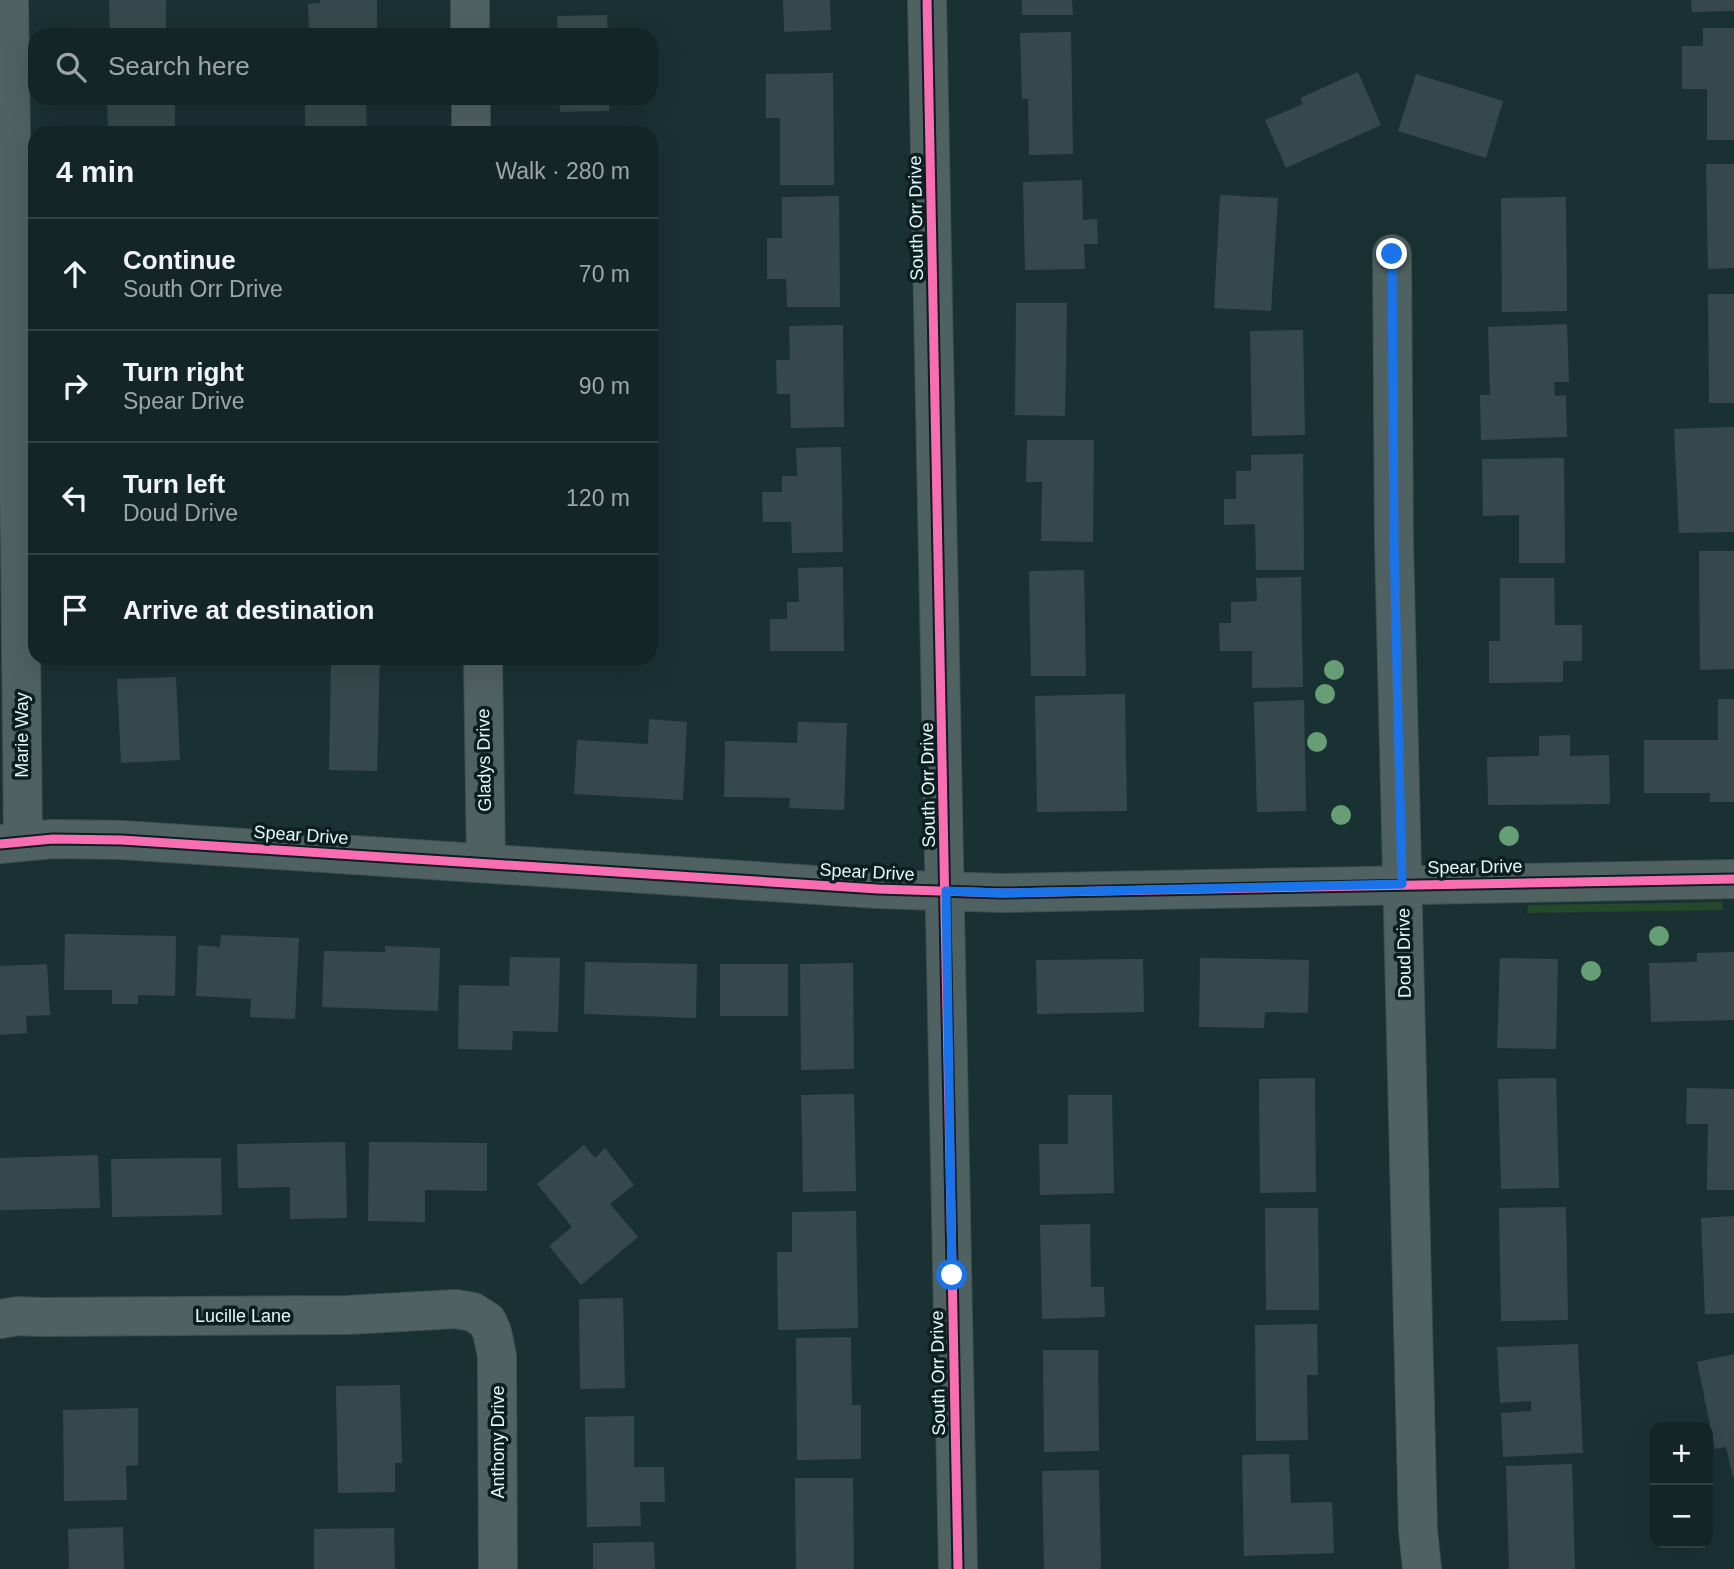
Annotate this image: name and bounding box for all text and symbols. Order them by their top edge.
search box [28,28,658,105]
icon: search [52,48,90,86]
text: Search here [108,51,250,81]
text: 4 min [56,155,134,188]
street label: South Orr Drive [905,155,927,281]
text: Walk · 280 m [495,158,630,184]
route end [1376,238,1407,269]
text: Continue [123,245,236,275]
icon: ahead [56,255,94,293]
text: 70 m [579,261,630,287]
text: South Orr Drive [123,276,283,302]
text: Turn right [123,357,244,387]
icon: right [56,367,94,405]
text: 90 m [579,373,630,399]
text: Spear Drive [123,388,244,414]
text: Turn left [123,469,225,499]
icon: left [56,479,94,517]
text: 120 m [566,485,630,511]
text: Doud Drive [123,500,238,526]
icon: arrive [56,591,94,629]
text: Arrive at destination [123,595,374,625]
street label: Marie Way [12,692,32,778]
street label: Gladys Drive [473,708,495,812]
street label: South Orr Drive [917,722,939,848]
street label: Spear Drive [253,822,349,848]
street label: Spear Drive [1427,856,1523,878]
street label: Spear Drive [819,860,915,884]
street label: Doud Drive [1393,908,1415,998]
route start [936,1259,967,1290]
street label: Lucille Lane [195,1306,291,1326]
street label: South Orr Drive [927,1310,949,1436]
street label: Anthony Drive [488,1385,508,1499]
map controls [1650,1422,1713,1548]
button: + [1650,1422,1713,1485]
button: − [1650,1485,1713,1548]

